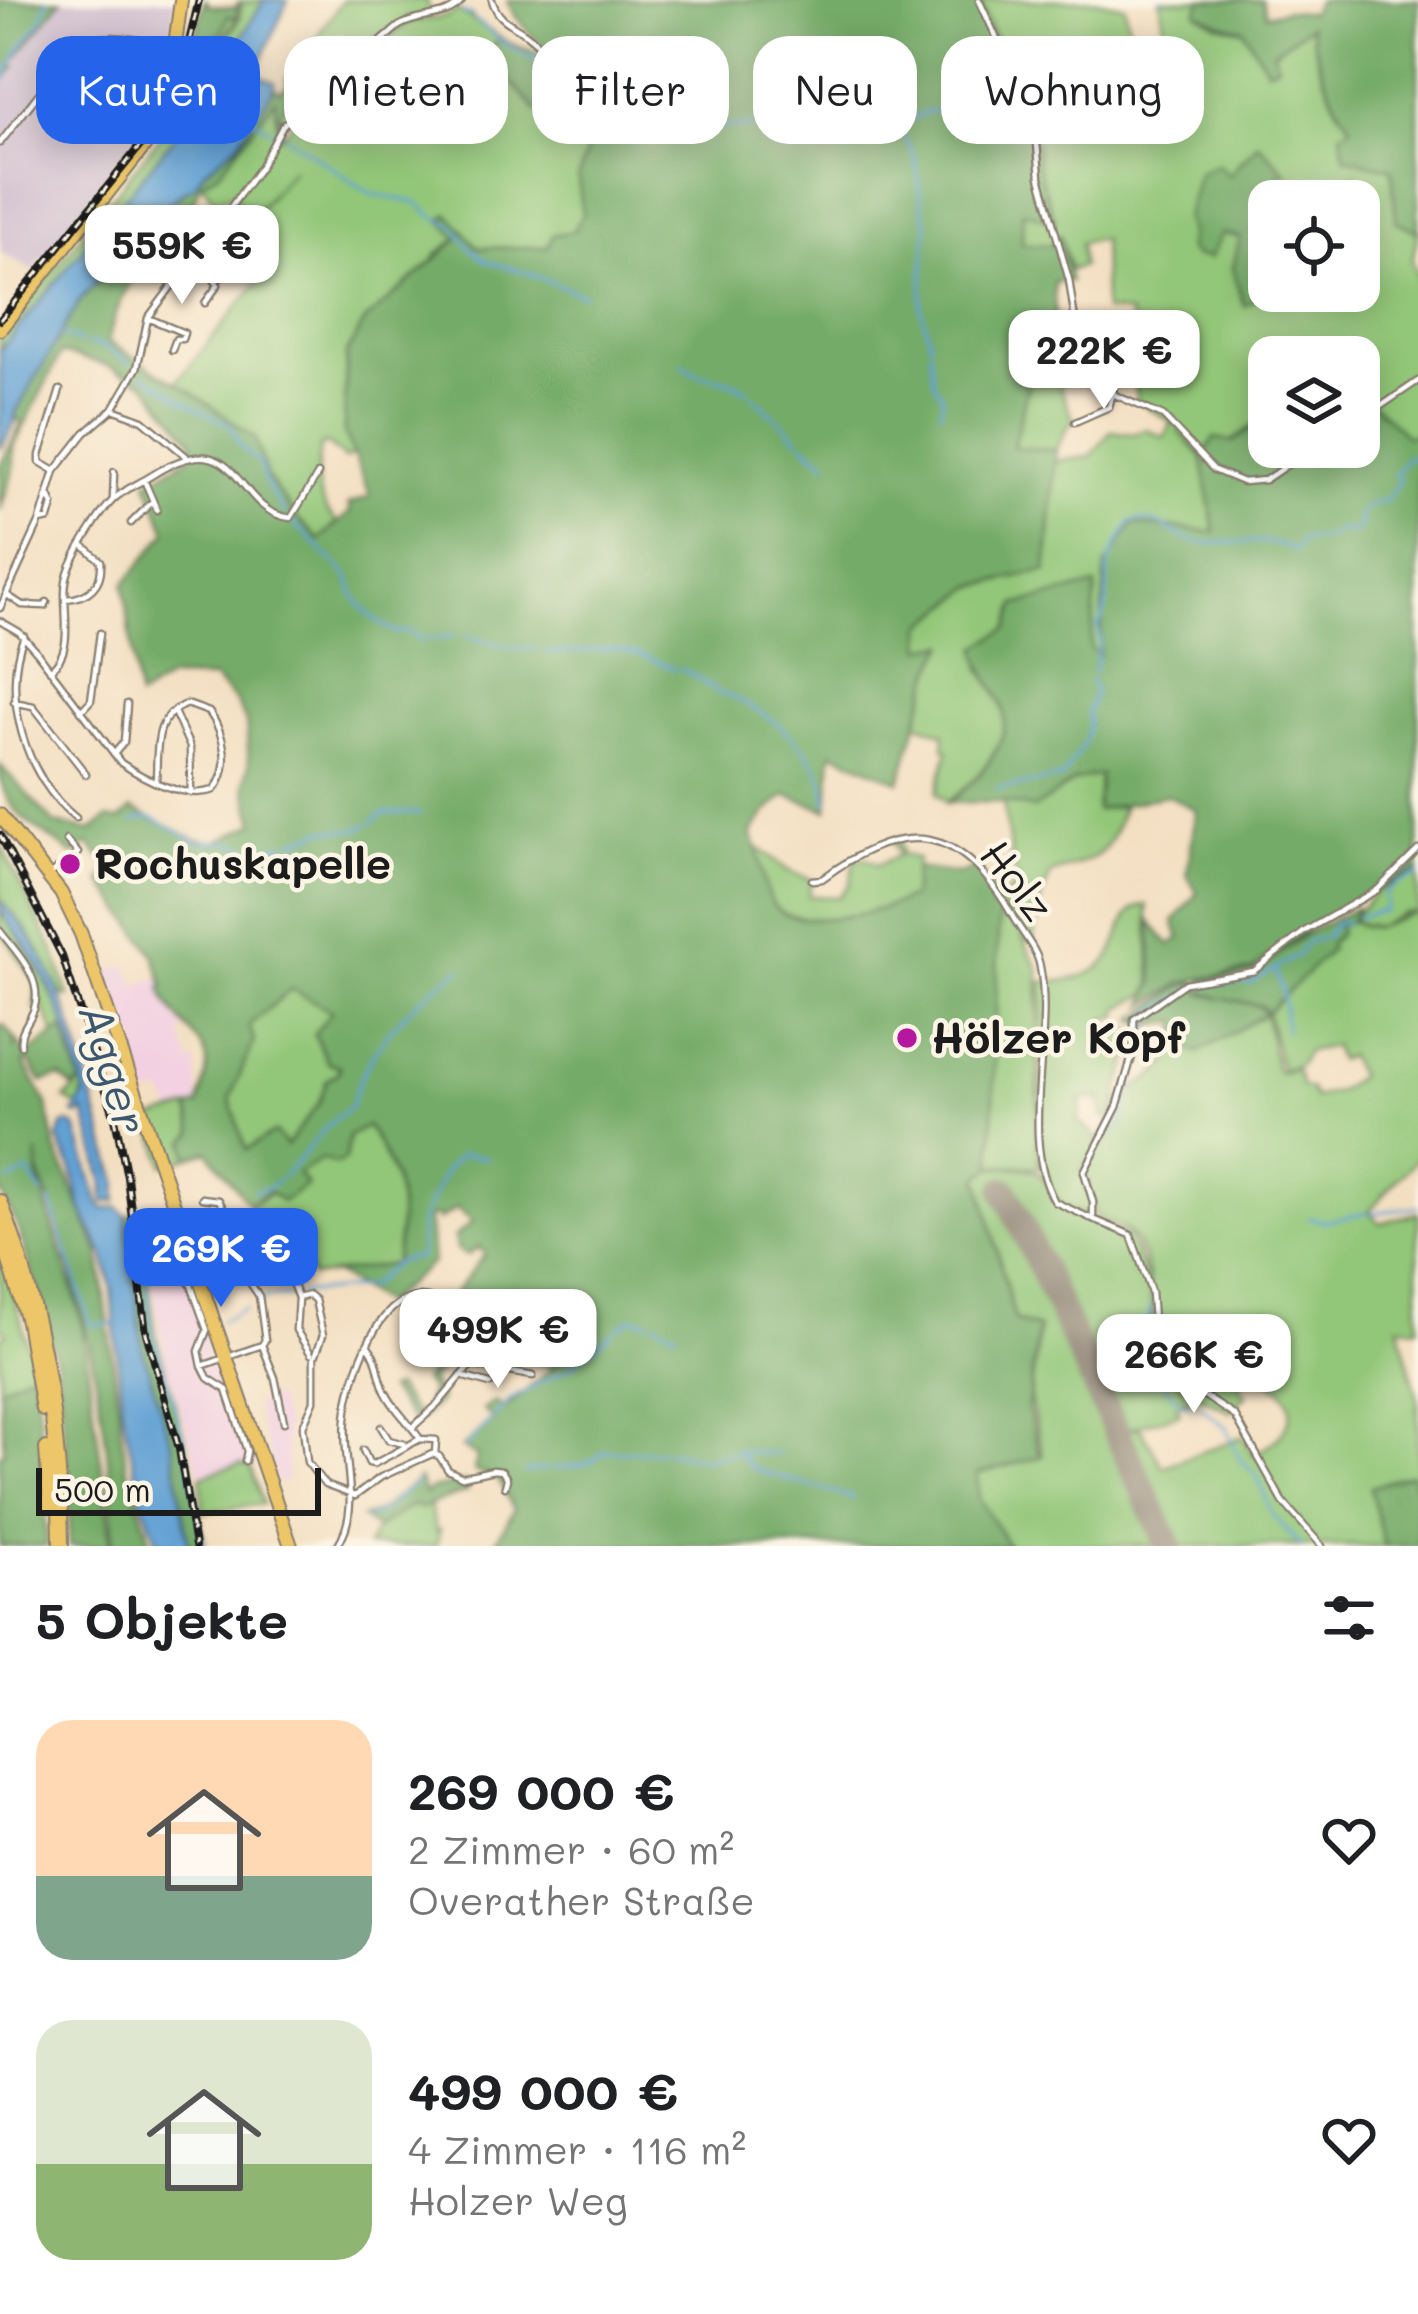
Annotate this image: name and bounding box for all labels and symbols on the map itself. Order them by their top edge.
pin: 559K € [84,205,280,307]
pin: 222K € [1006,310,1202,412]
street label: Holz [969,828,1067,932]
place label: Rochuskapelle [94,835,391,890]
marker: Rochuskapelle [57,851,83,877]
water label: Agger [68,996,162,1141]
place label: Hölzer Kopf [931,1009,1186,1064]
marker: Hölzer Kopf [894,1025,920,1051]
pin: 269K € [123,1208,319,1310]
pin: 499K € [400,1289,596,1391]
pin: 266K € [1096,1314,1292,1416]
scale bar [36,1462,321,1515]

